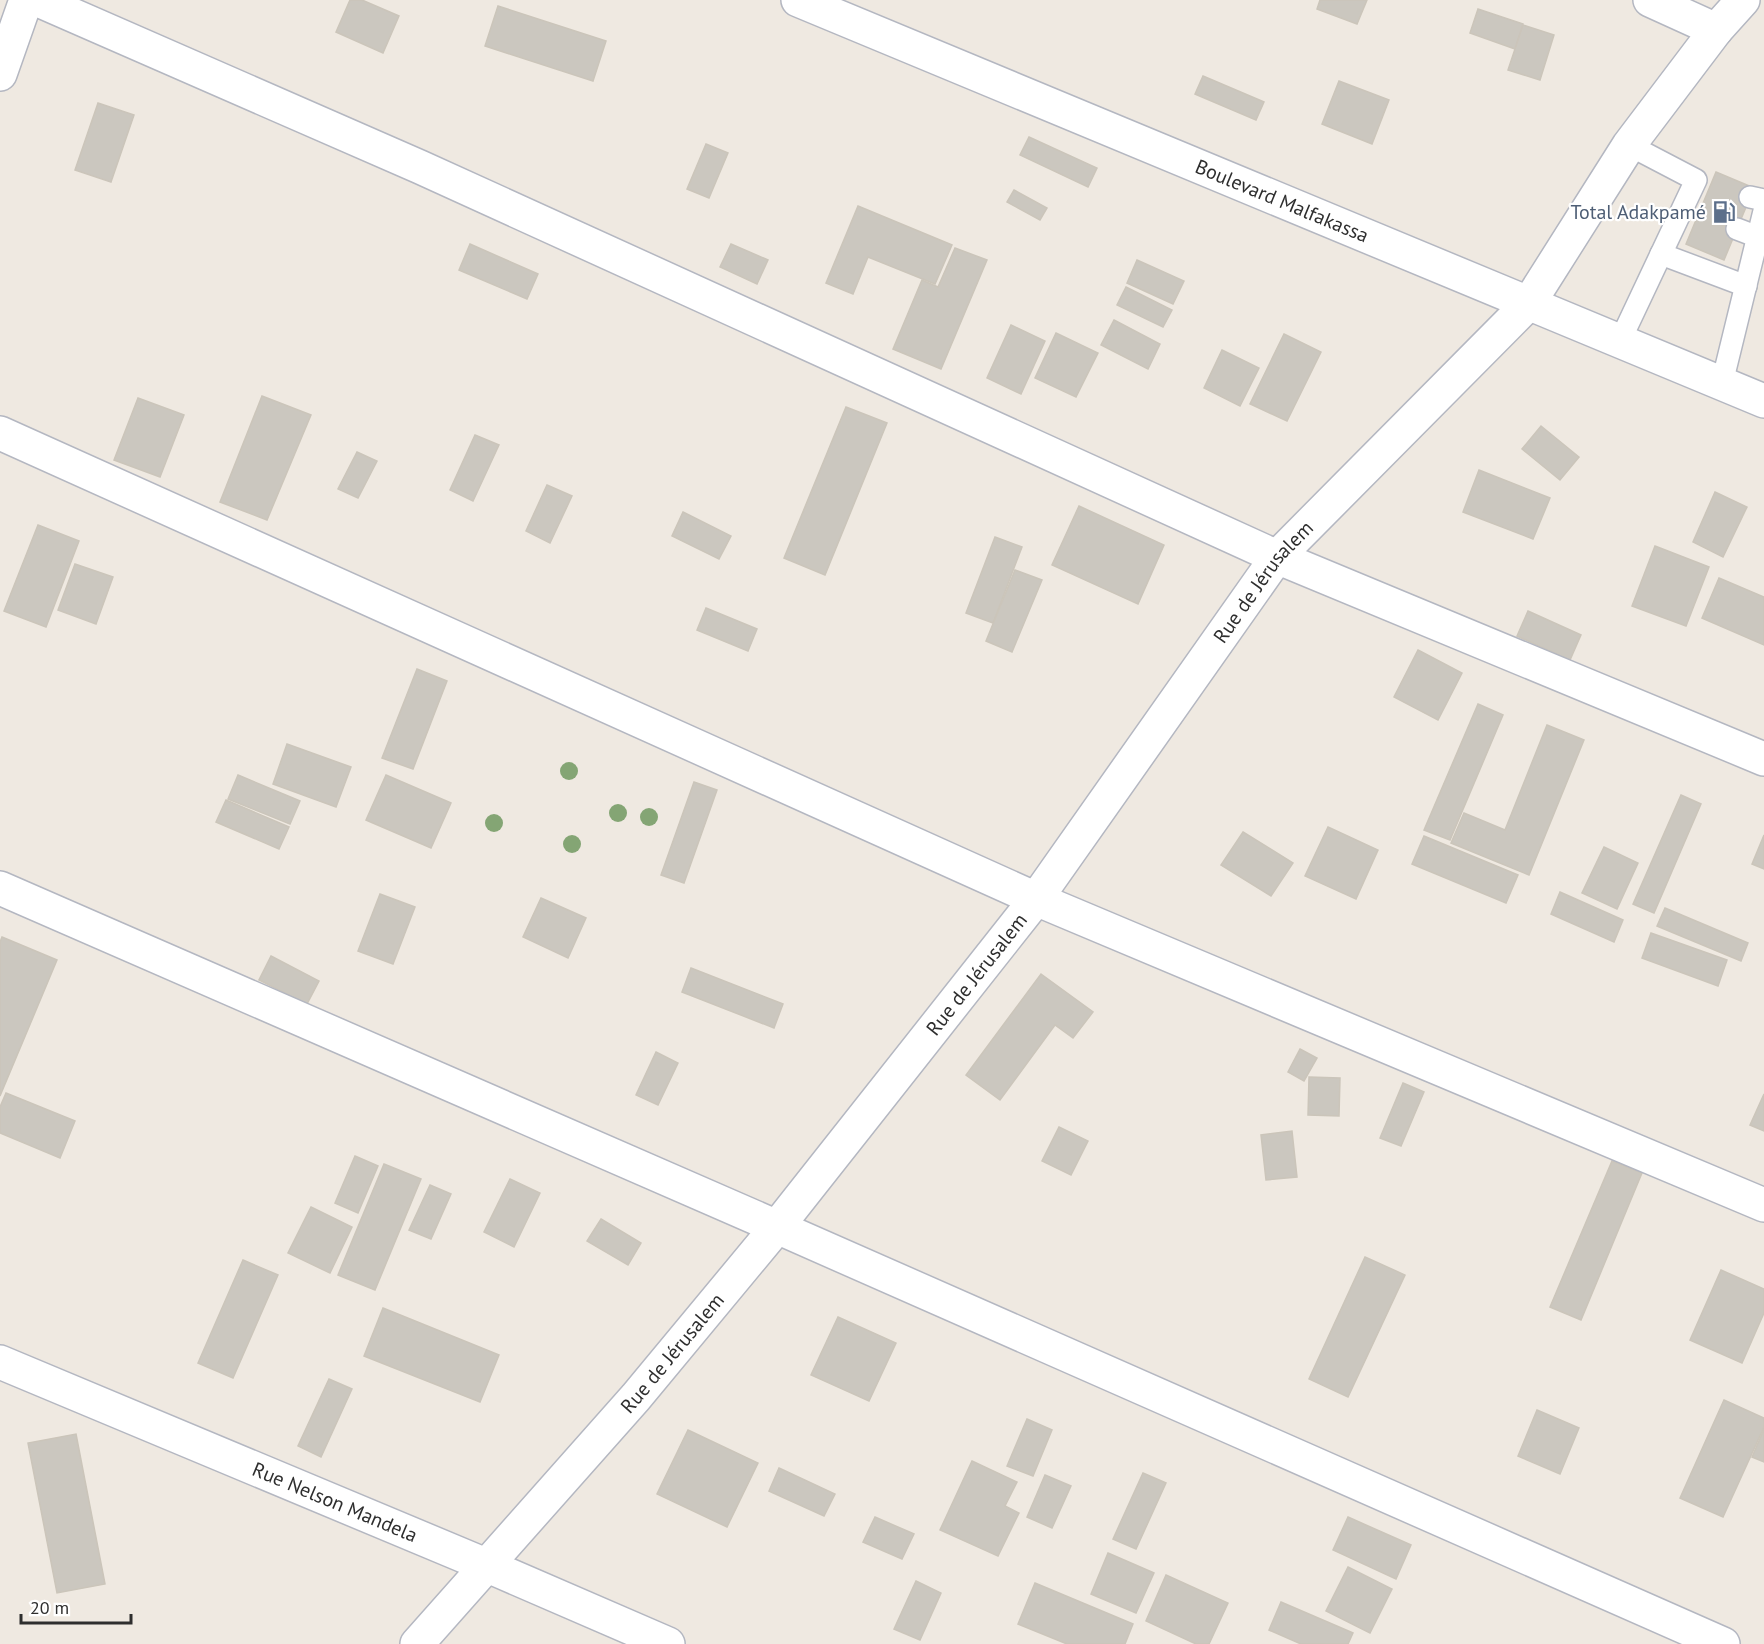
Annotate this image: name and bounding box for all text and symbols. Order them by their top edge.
street label: Boulevard Malfakassa [1191,153,1373,248]
place label: Total Adakpamé [1570,199,1706,225]
fuel station icon: Total Adakpamé [1711,199,1737,225]
street label: Rue de Jérusalem [1207,515,1319,648]
street label: Rue de Jérusalem [920,908,1033,1041]
street label: Rue de Jérusalem [615,1288,730,1419]
street label: Rue Nelson Mandela [249,1456,421,1548]
scale bar [21,1587,130,1625]
text: 20 m [30,1596,69,1619]

